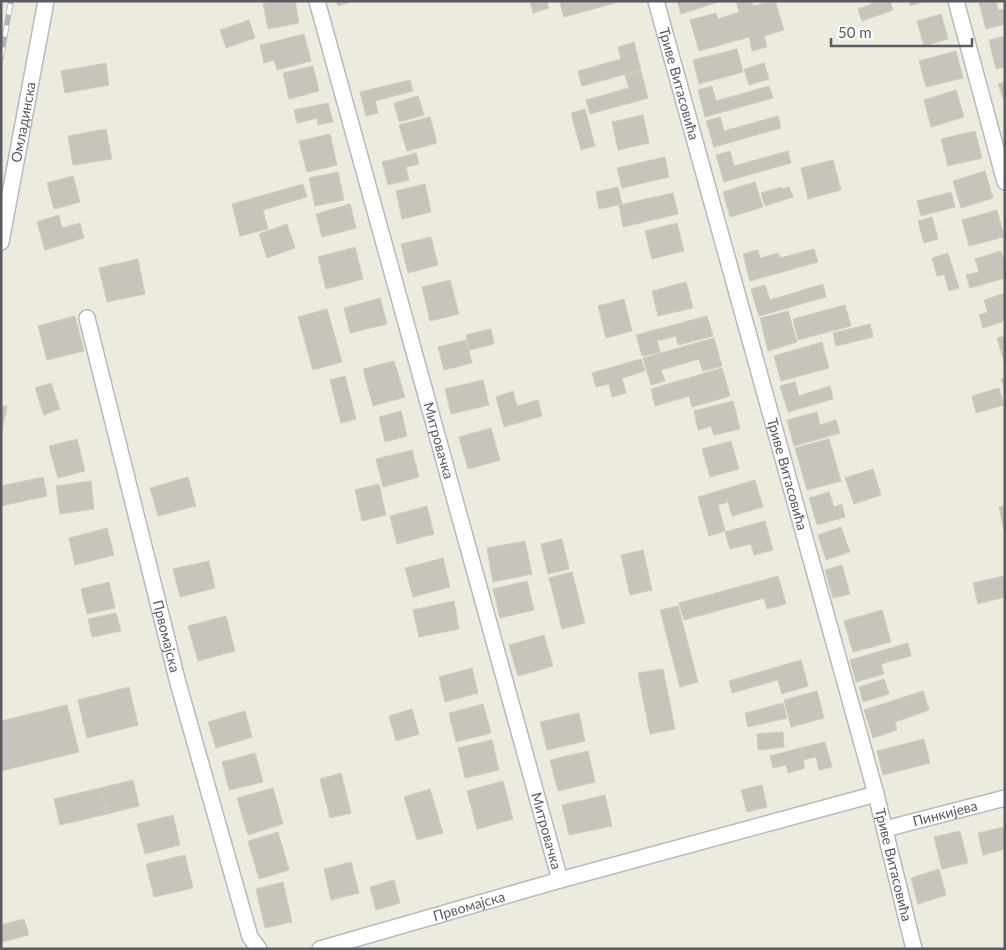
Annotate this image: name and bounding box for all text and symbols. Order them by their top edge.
scale bar [831,15,972,47]
text: 50 m [838,23,872,41]
street label: Триве Витасовића [656,26,703,142]
street label: Омладинска [7,80,39,164]
street label: Митровачка [420,400,458,481]
street label: Триве Витасовића [764,416,811,532]
street label: Првомајска [150,598,184,674]
street label: Митровачка [528,790,566,871]
street label: Пинкијева [911,796,979,830]
street label: Триве Витасовића [872,807,916,923]
street label: Првомајска [431,887,507,924]

